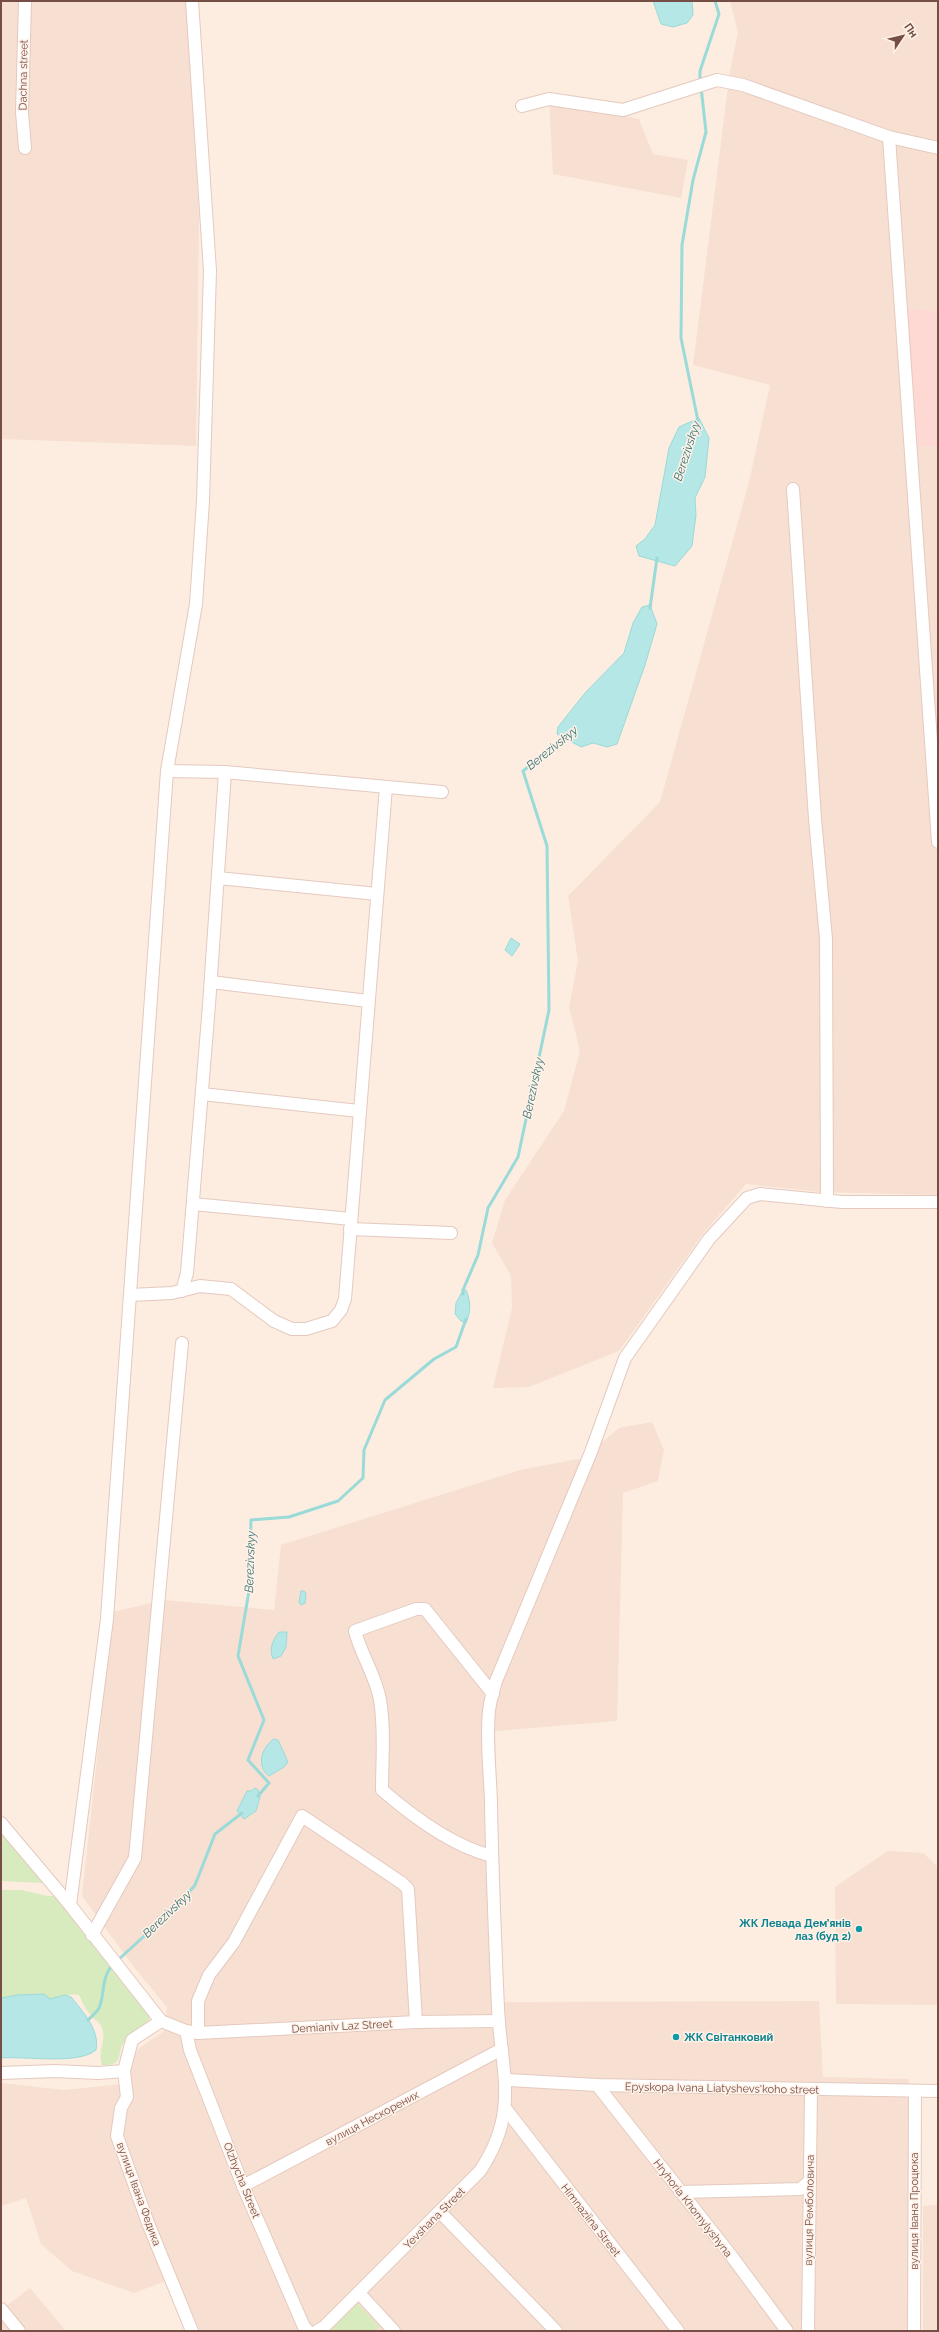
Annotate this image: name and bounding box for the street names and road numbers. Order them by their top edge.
street label: Dachna street [16,39,31,110]
street label: Demianiv Laz Street [291,2017,393,2036]
street label: Epyskopa Ivana Liatyshevs'koho street [625,2080,820,2097]
street label: вулиця Нескорених [323,2088,421,2149]
street label: Olzhycha Street [220,2140,263,2220]
street label: вулиця Івана Федика [114,2141,163,2248]
street label: вулиця Івана Процюка [908,2152,921,2270]
street label: вулиця Ремболовича [802,2155,817,2265]
street label: Hryhoria Khomylyshyna [650,2157,735,2260]
street label: Himnaziina Street [558,2181,623,2260]
street label: Yevshana Street [401,2185,468,2252]

